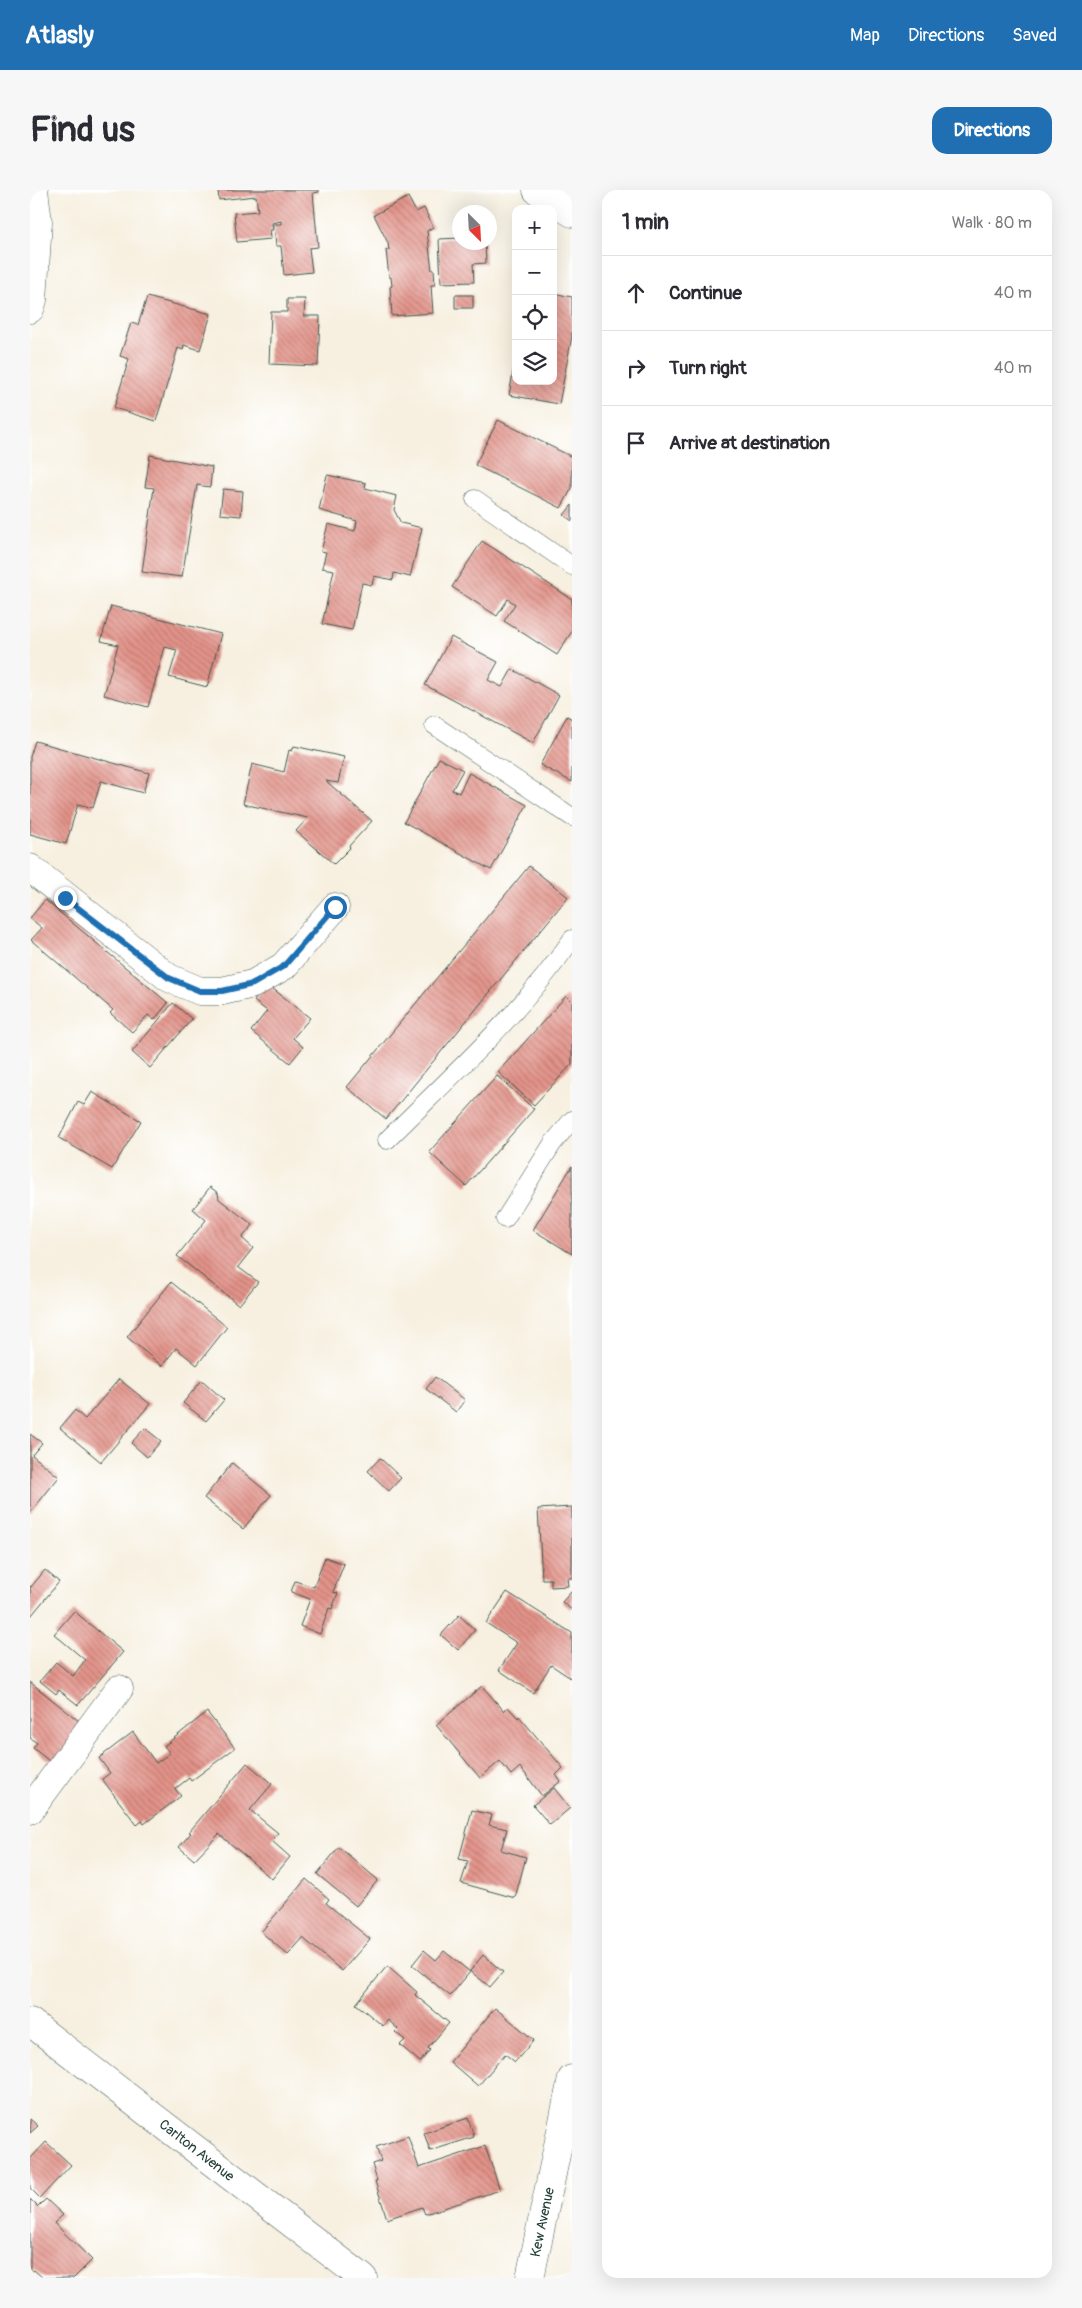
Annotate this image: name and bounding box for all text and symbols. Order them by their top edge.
text: Atlasly [25,21,94,50]
text: Map [850,24,880,47]
text: Directions [908,24,984,47]
text: Saved [1012,24,1057,47]
button: Directions [932,107,1052,154]
text: Find us [30,108,135,152]
north arrow [452,205,497,250]
map controls [512,205,557,385]
button: + [512,205,557,250]
text: 1 min [622,209,669,236]
text: Walk · 80 m [952,213,1032,233]
button: − [512,250,557,295]
icon: ahead [622,279,650,307]
text: Continue [669,281,742,305]
text: 40 m [994,283,1032,303]
button: locate [512,295,557,340]
button: layers [512,340,557,385]
icon: right [622,354,650,382]
text: Turn right [669,356,747,380]
text: 40 m [994,358,1032,378]
icon: arrive [622,429,650,457]
text: Arrive at destination [669,431,830,455]
route end [54,887,77,910]
route start [324,896,347,919]
street label: Carlton Avenue [156,2116,238,2185]
street label: Kew Avenue [527,2186,558,2259]

